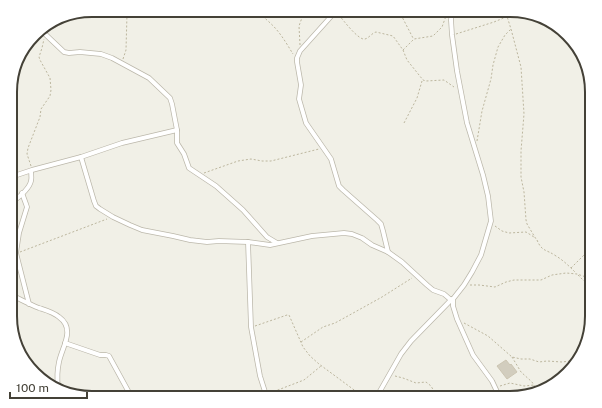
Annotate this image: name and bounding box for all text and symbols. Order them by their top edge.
scale bar [10,374,87,400]
text: 100 m [16,381,49,395]

